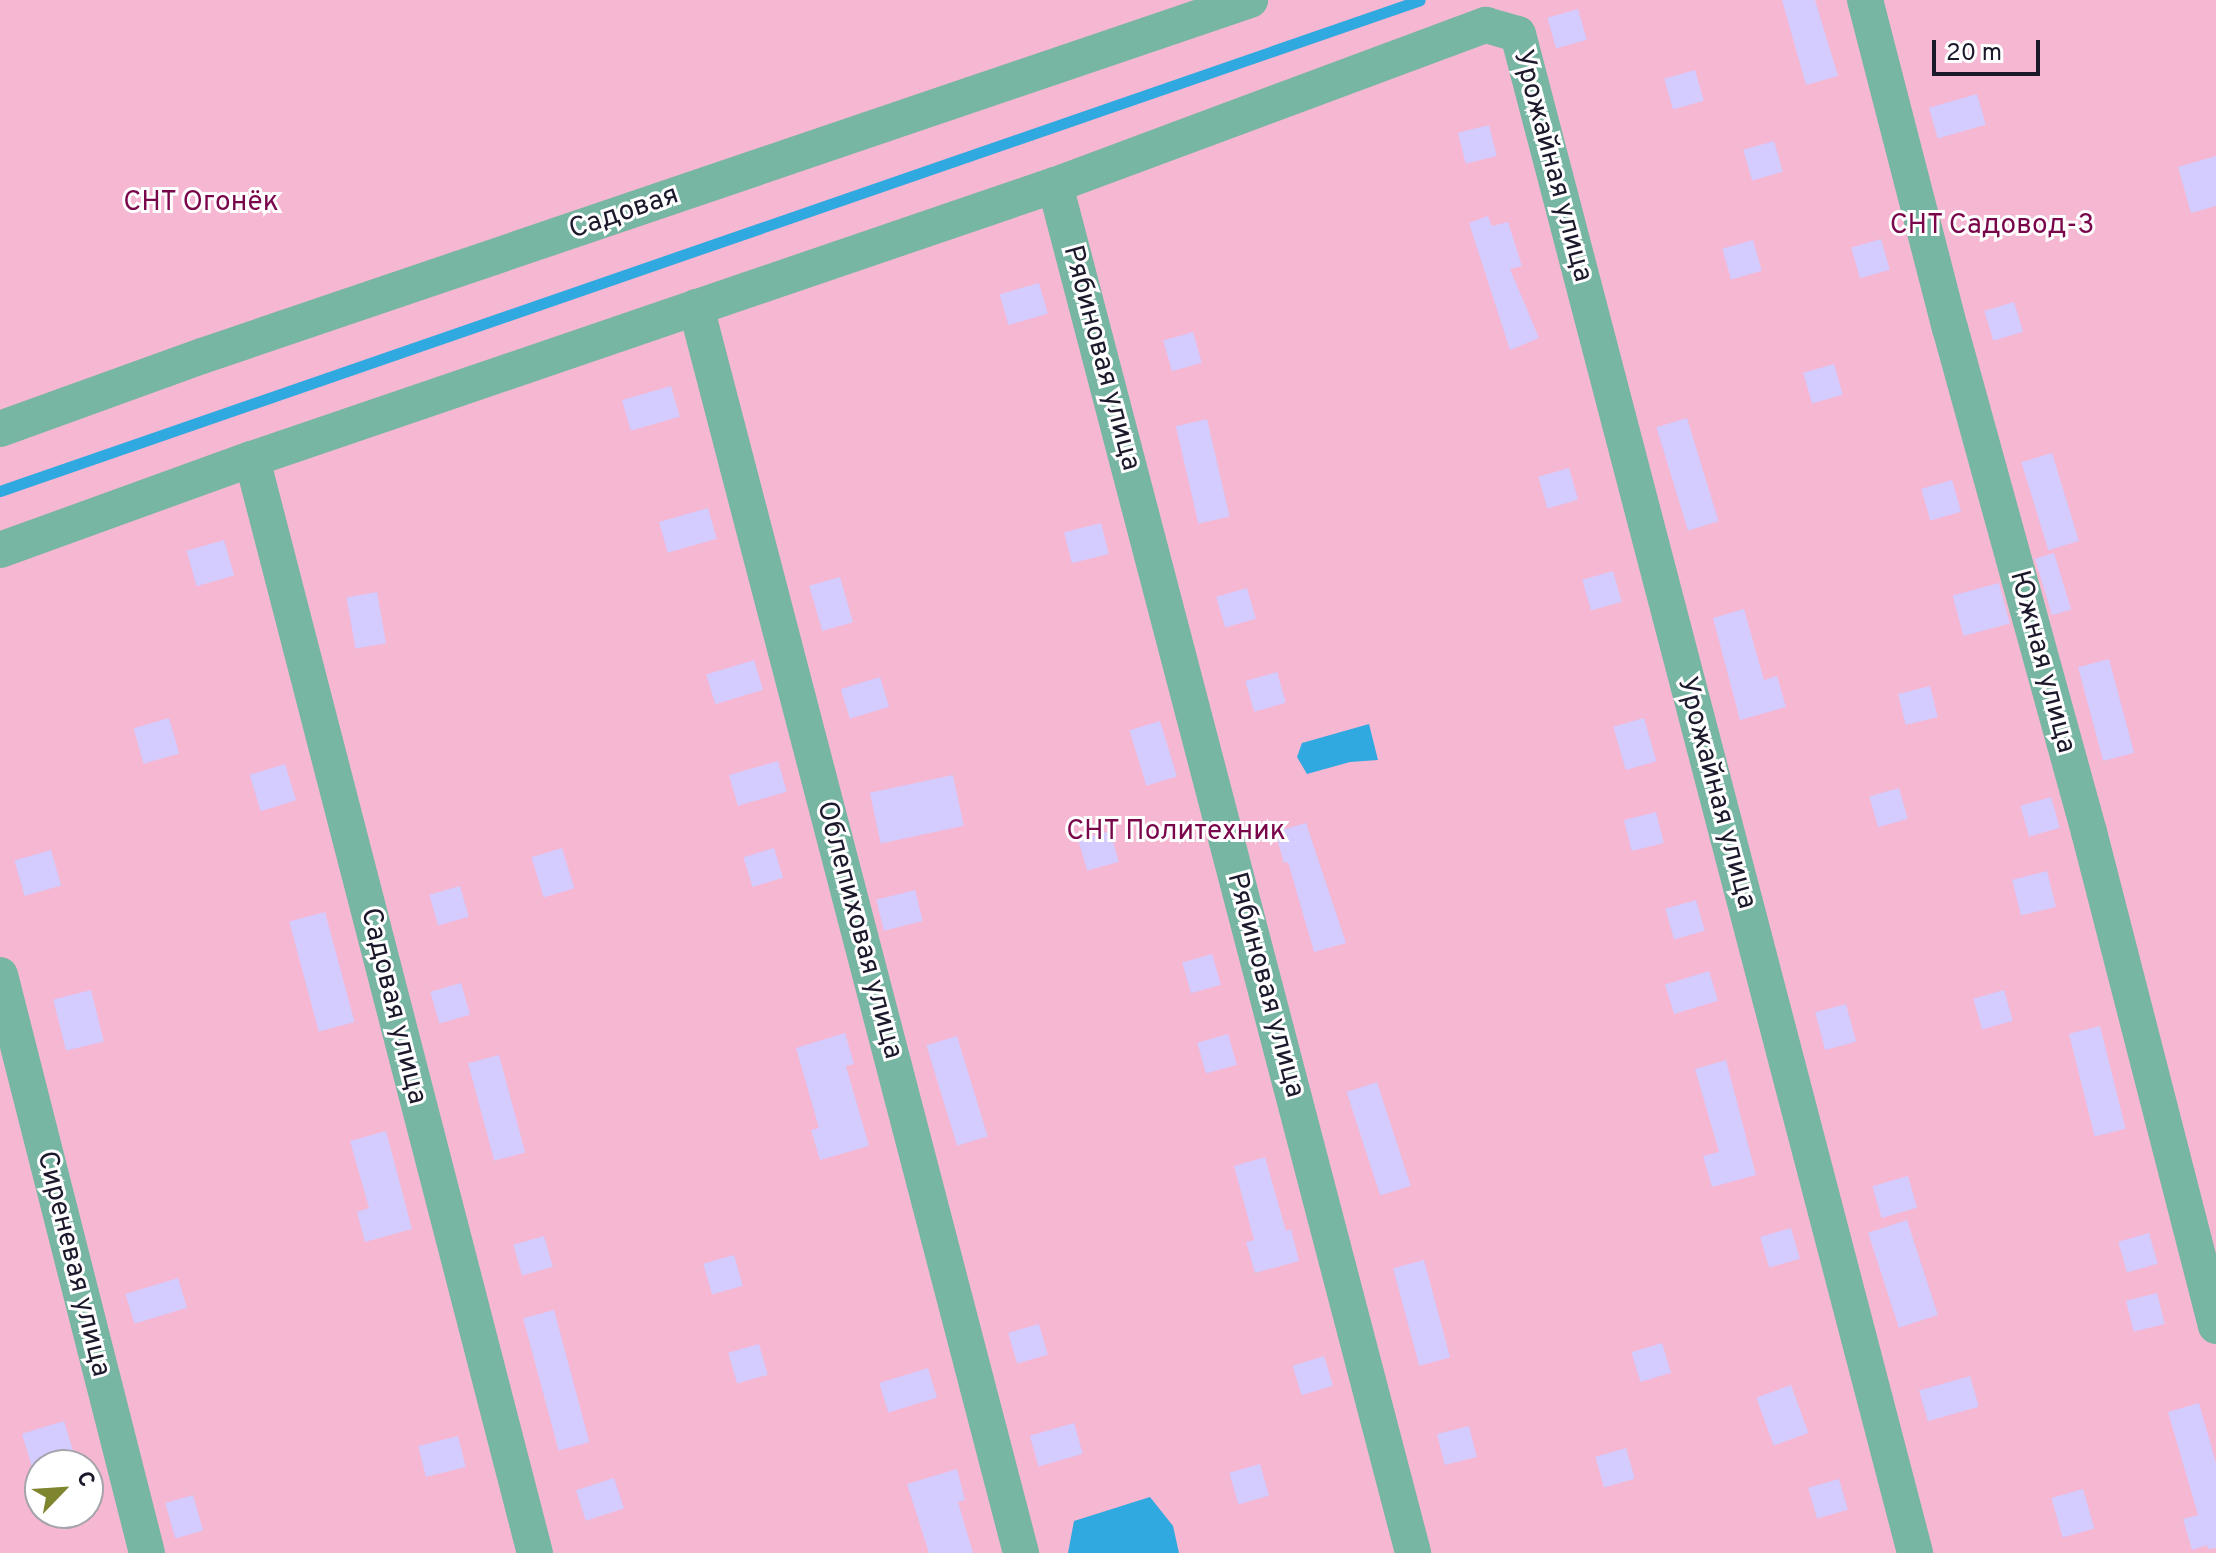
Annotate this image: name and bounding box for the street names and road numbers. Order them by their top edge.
street label: Урожайная улица [1505,46,1599,286]
street label: Садовая [565,179,683,247]
street label: Рябиновая улица [1055,242,1147,474]
street label: Южная улица [2002,567,2082,757]
street label: Урожайная улица [1669,673,1763,913]
street label: Облепиховая улица [808,798,910,1062]
street label: Рябиновая улица [1219,869,1311,1101]
street label: Садовая улица [352,904,434,1108]
street label: Сиреневая улица [29,1148,117,1380]

